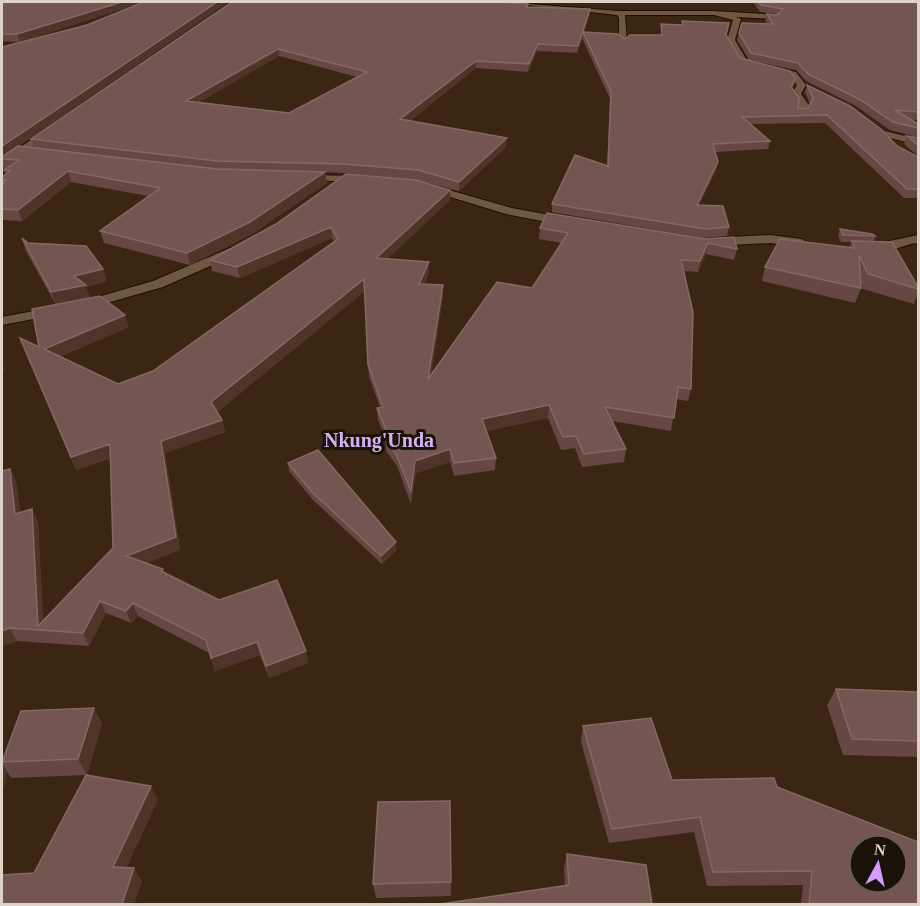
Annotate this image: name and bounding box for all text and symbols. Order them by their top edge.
district label: Nkung'Unda [324,429,434,452]
north arrow [848,834,908,894]
text: N [873,840,887,859]

